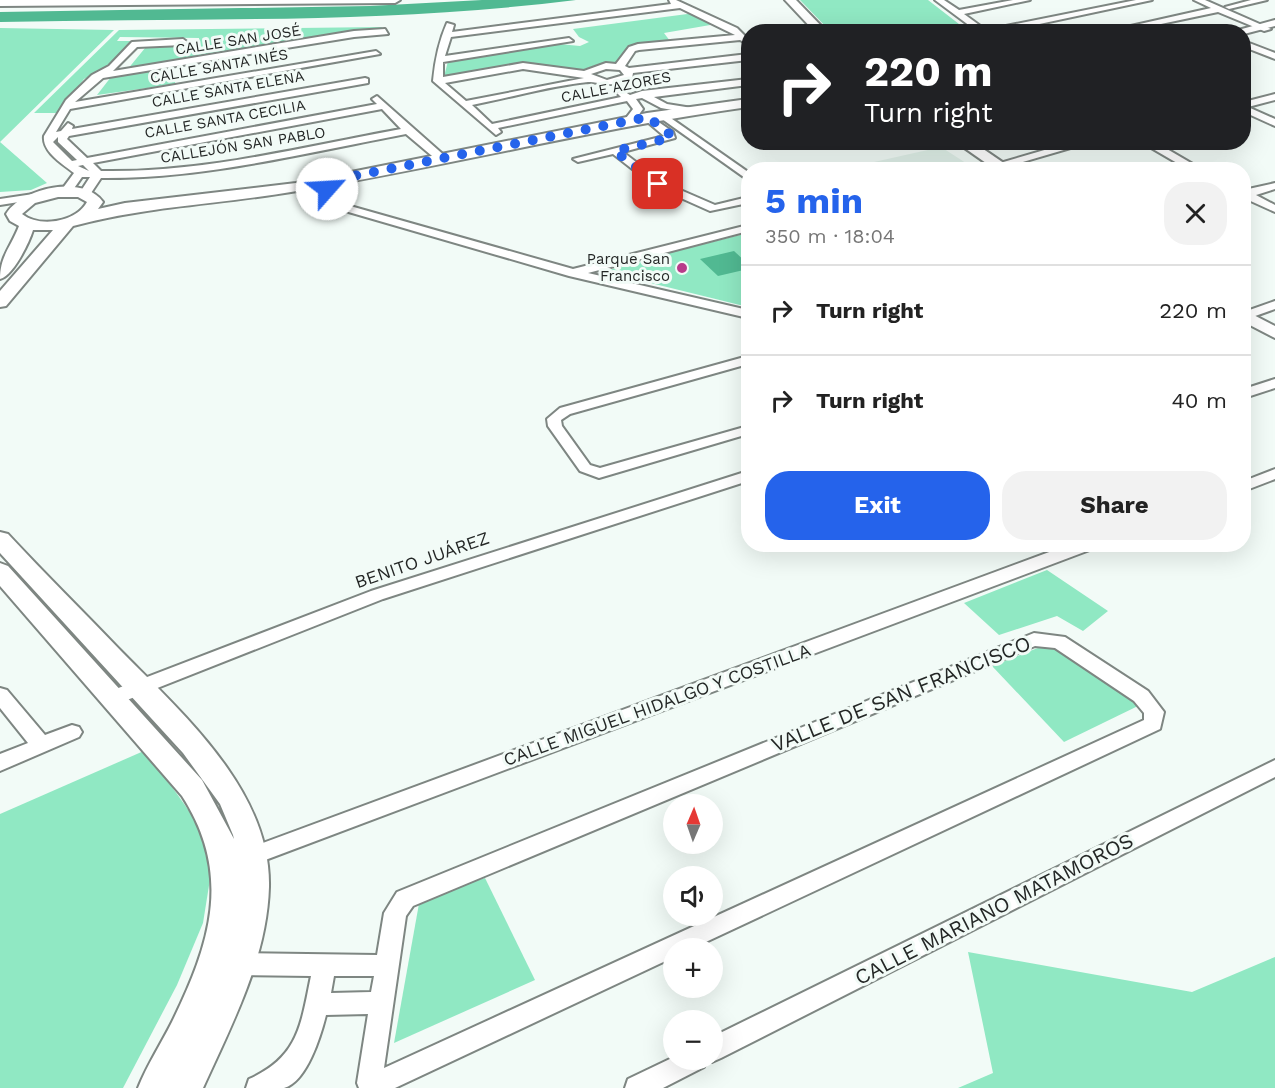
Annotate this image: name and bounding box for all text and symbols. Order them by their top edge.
street label: CALLE SAN JOSÉ [174,21,302,59]
street label: CALLE SANTA INÉS [149,45,289,87]
text: 220 m [864,47,993,96]
icon: right [765,48,843,126]
street label: CALLE SANTA ELENA [150,67,306,111]
street label: CALLE AZORES [559,68,673,106]
street label: CALLE SANTA CECILIA [143,96,307,142]
text: Turn right [864,97,993,129]
street label: CALLEJÓN SAN PABLO [159,122,327,167]
position arrow [295,157,359,221]
pin [632,158,683,209]
icon: arrive [641,167,674,200]
text: 5 min [765,180,863,222]
button: close [1164,182,1227,245]
text: 350 m · 18:04 [765,224,895,248]
place label: Parque San Francisco [587,250,670,285]
marker: Parque San Francisco [675,261,689,275]
icon: right [765,294,798,327]
text: Turn right [816,298,923,323]
text: 220 m [1159,298,1227,323]
icon: right [765,384,798,417]
text: Turn right [816,388,923,413]
text: 40 m [1171,388,1227,413]
button: Exit [765,471,990,540]
button: Share [1002,471,1227,540]
street label: BENITO JUÁREZ [352,527,492,592]
street label: VALLE DE SAN FRANCISCO [767,630,1034,757]
street label: CALLE MIGUEL HIDALGO Y COSTILLA [501,639,813,770]
north arrow [663,794,723,854]
map controls [663,794,723,1070]
street label: CALLE MARIANO MATAMOROS [850,827,1137,990]
button: sound [663,866,723,926]
button: + [663,938,723,998]
button: − [663,1010,723,1070]

